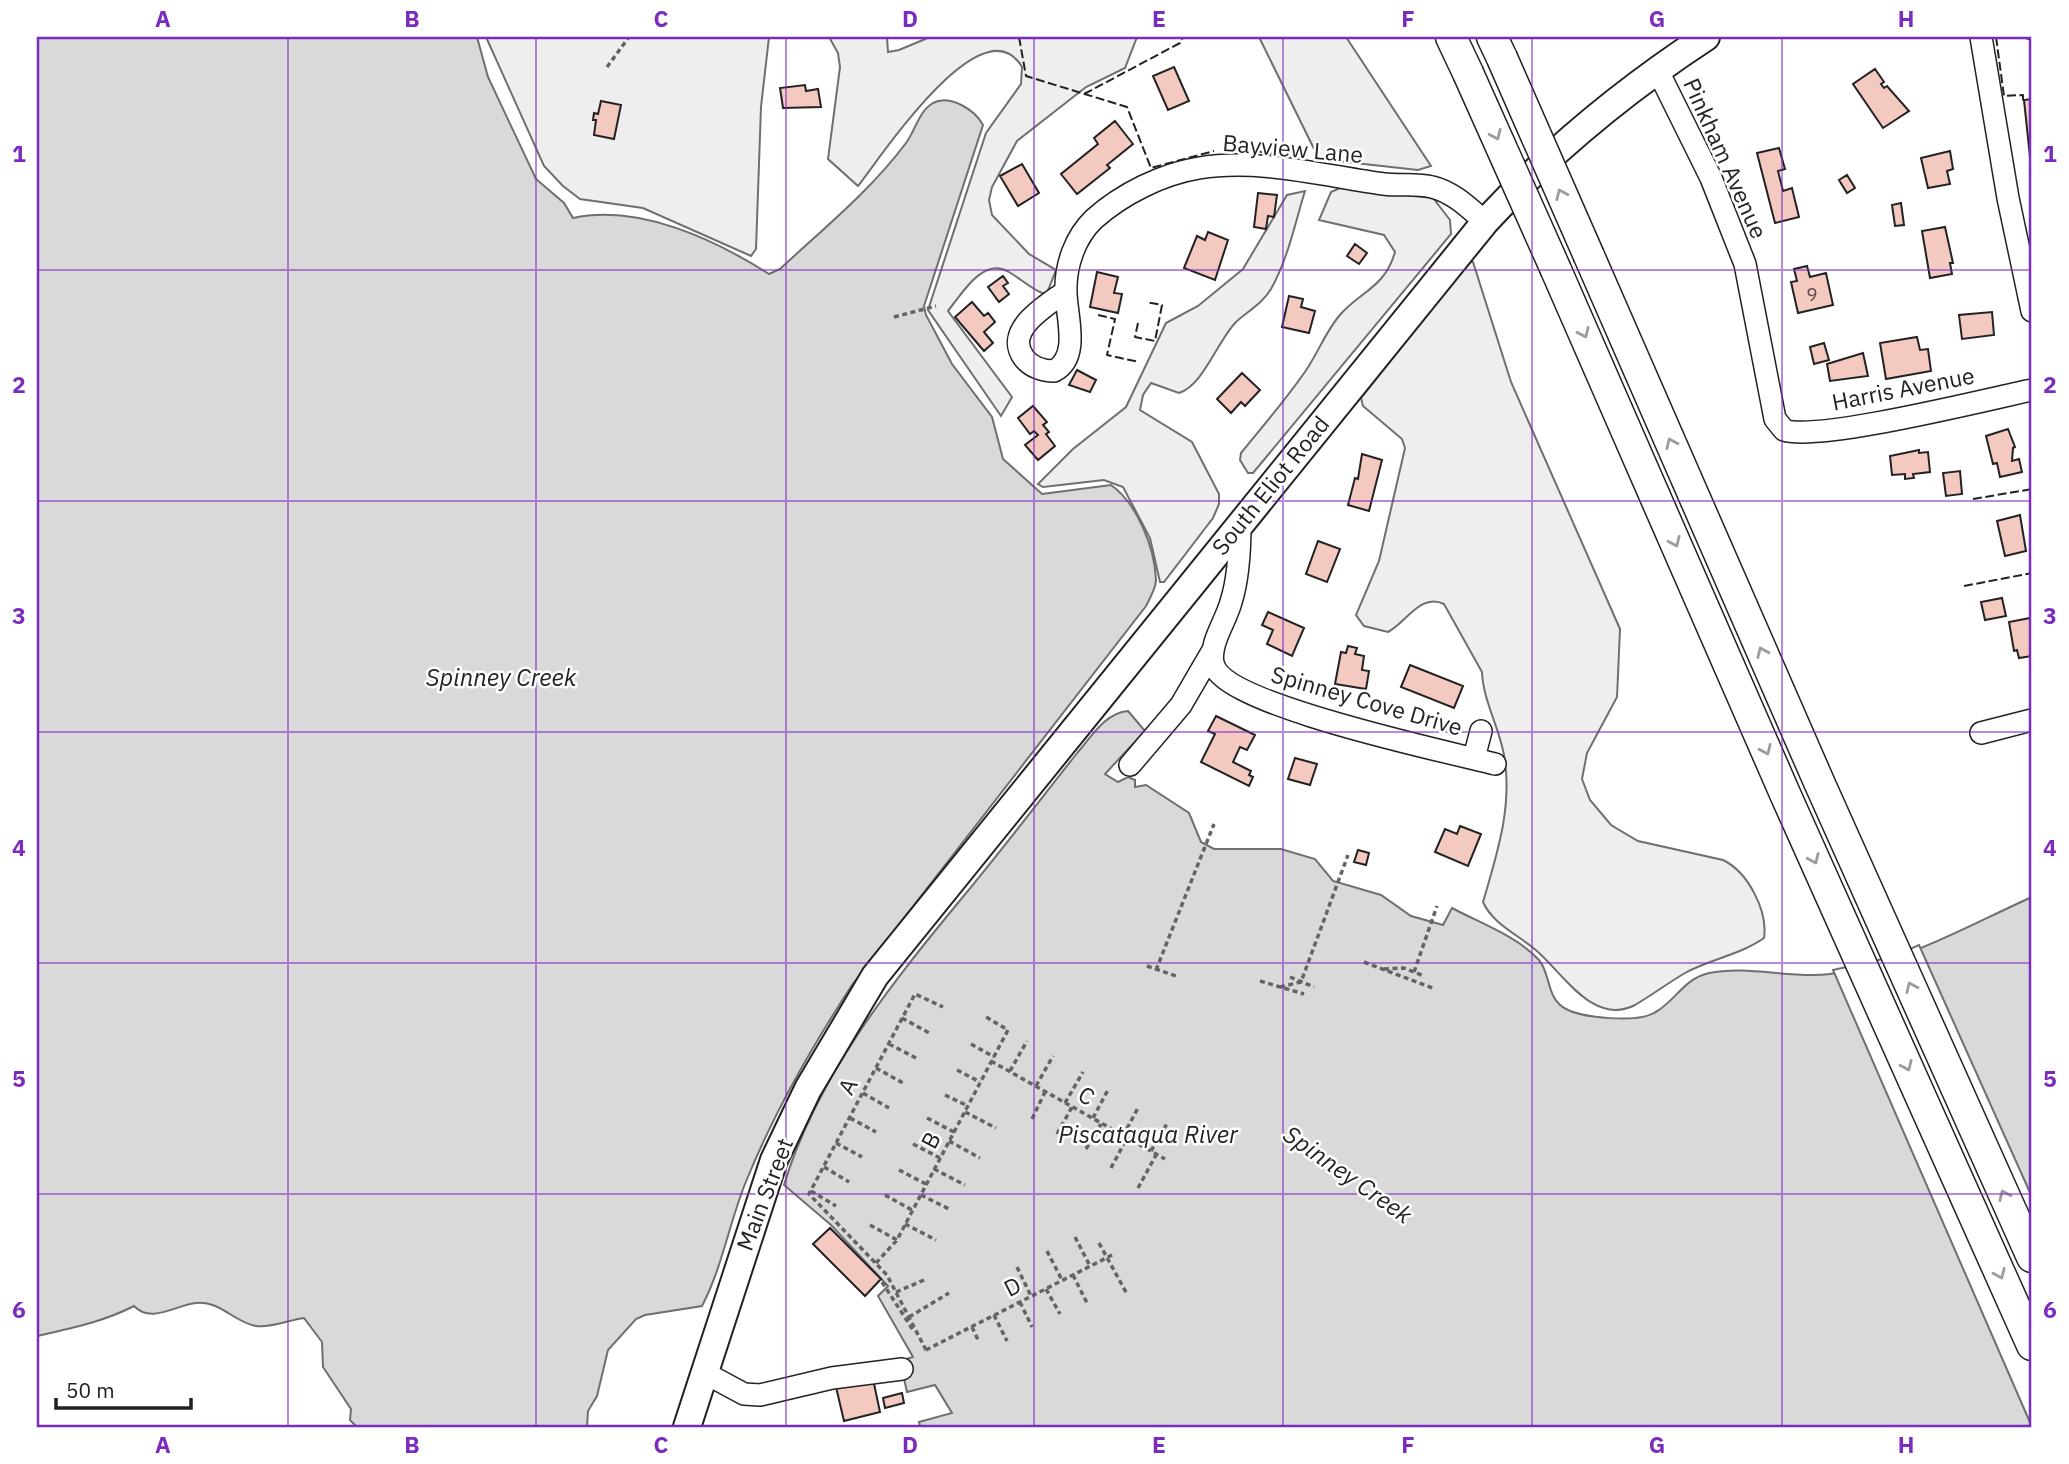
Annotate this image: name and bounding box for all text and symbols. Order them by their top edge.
text: A [155,3,171,33]
text: B [404,3,420,33]
text: C [654,3,669,33]
text: D [902,3,918,33]
text: E [1152,3,1166,33]
text: F [1401,3,1415,33]
text: G [1649,3,1665,33]
text: H [1898,3,1914,33]
street label: Pinkham Avenue [1677,73,1775,243]
street label: Bayview Lane [1222,127,1364,169]
one-way arrow [1488,128,1502,140]
text: 1 [12,138,26,168]
text: 1 [2043,138,2057,168]
one-way arrow [1555,188,1569,201]
house number: 9 [1806,282,1818,306]
one-way arrow [1576,326,1590,338]
street label: Harris Avenue [1829,359,1977,417]
text: 2 [12,369,26,399]
text: 2 [2043,369,2057,399]
street label: South Eliot Road [1205,409,1335,561]
one-way arrow [1665,438,1679,451]
one-way arrow [1667,534,1681,547]
text: 3 [12,600,26,630]
text: 3 [2043,600,2057,630]
one-way arrow [1756,647,1770,659]
street label: Spinney Cove Drive [1268,658,1466,742]
water label: Spinney Creek [426,661,577,693]
one-way arrow [1758,743,1772,755]
text: 4 [12,832,26,862]
text: 4 [2043,832,2057,862]
one-way arrow [1806,852,1820,864]
one-way arrow [1905,982,1919,994]
one-way arrow [1899,1059,1913,1071]
text: 5 [12,1063,26,1093]
text: 5 [2043,1063,2057,1093]
street label: A [830,1072,864,1100]
street label: C [1073,1078,1101,1112]
water label: Piscataqua River [1058,1118,1239,1150]
water label: Spinney Creek [1277,1118,1419,1231]
street label: B [913,1126,947,1154]
street label: Main Street [729,1133,799,1255]
one-way arrow [1998,1190,2012,1202]
one-way arrow [1992,1267,2006,1279]
street label: D [998,1269,1026,1303]
text: 6 [12,1294,26,1324]
text: 6 [2043,1294,2057,1324]
scale bar [56,1366,191,1410]
text: 50 m [66,1376,115,1404]
text: A [155,1429,171,1459]
text: B [404,1429,420,1459]
text: C [654,1429,669,1459]
text: D [902,1429,918,1459]
text: E [1152,1429,1166,1459]
text: F [1401,1429,1415,1459]
text: G [1649,1429,1665,1459]
text: H [1898,1429,1914,1459]

